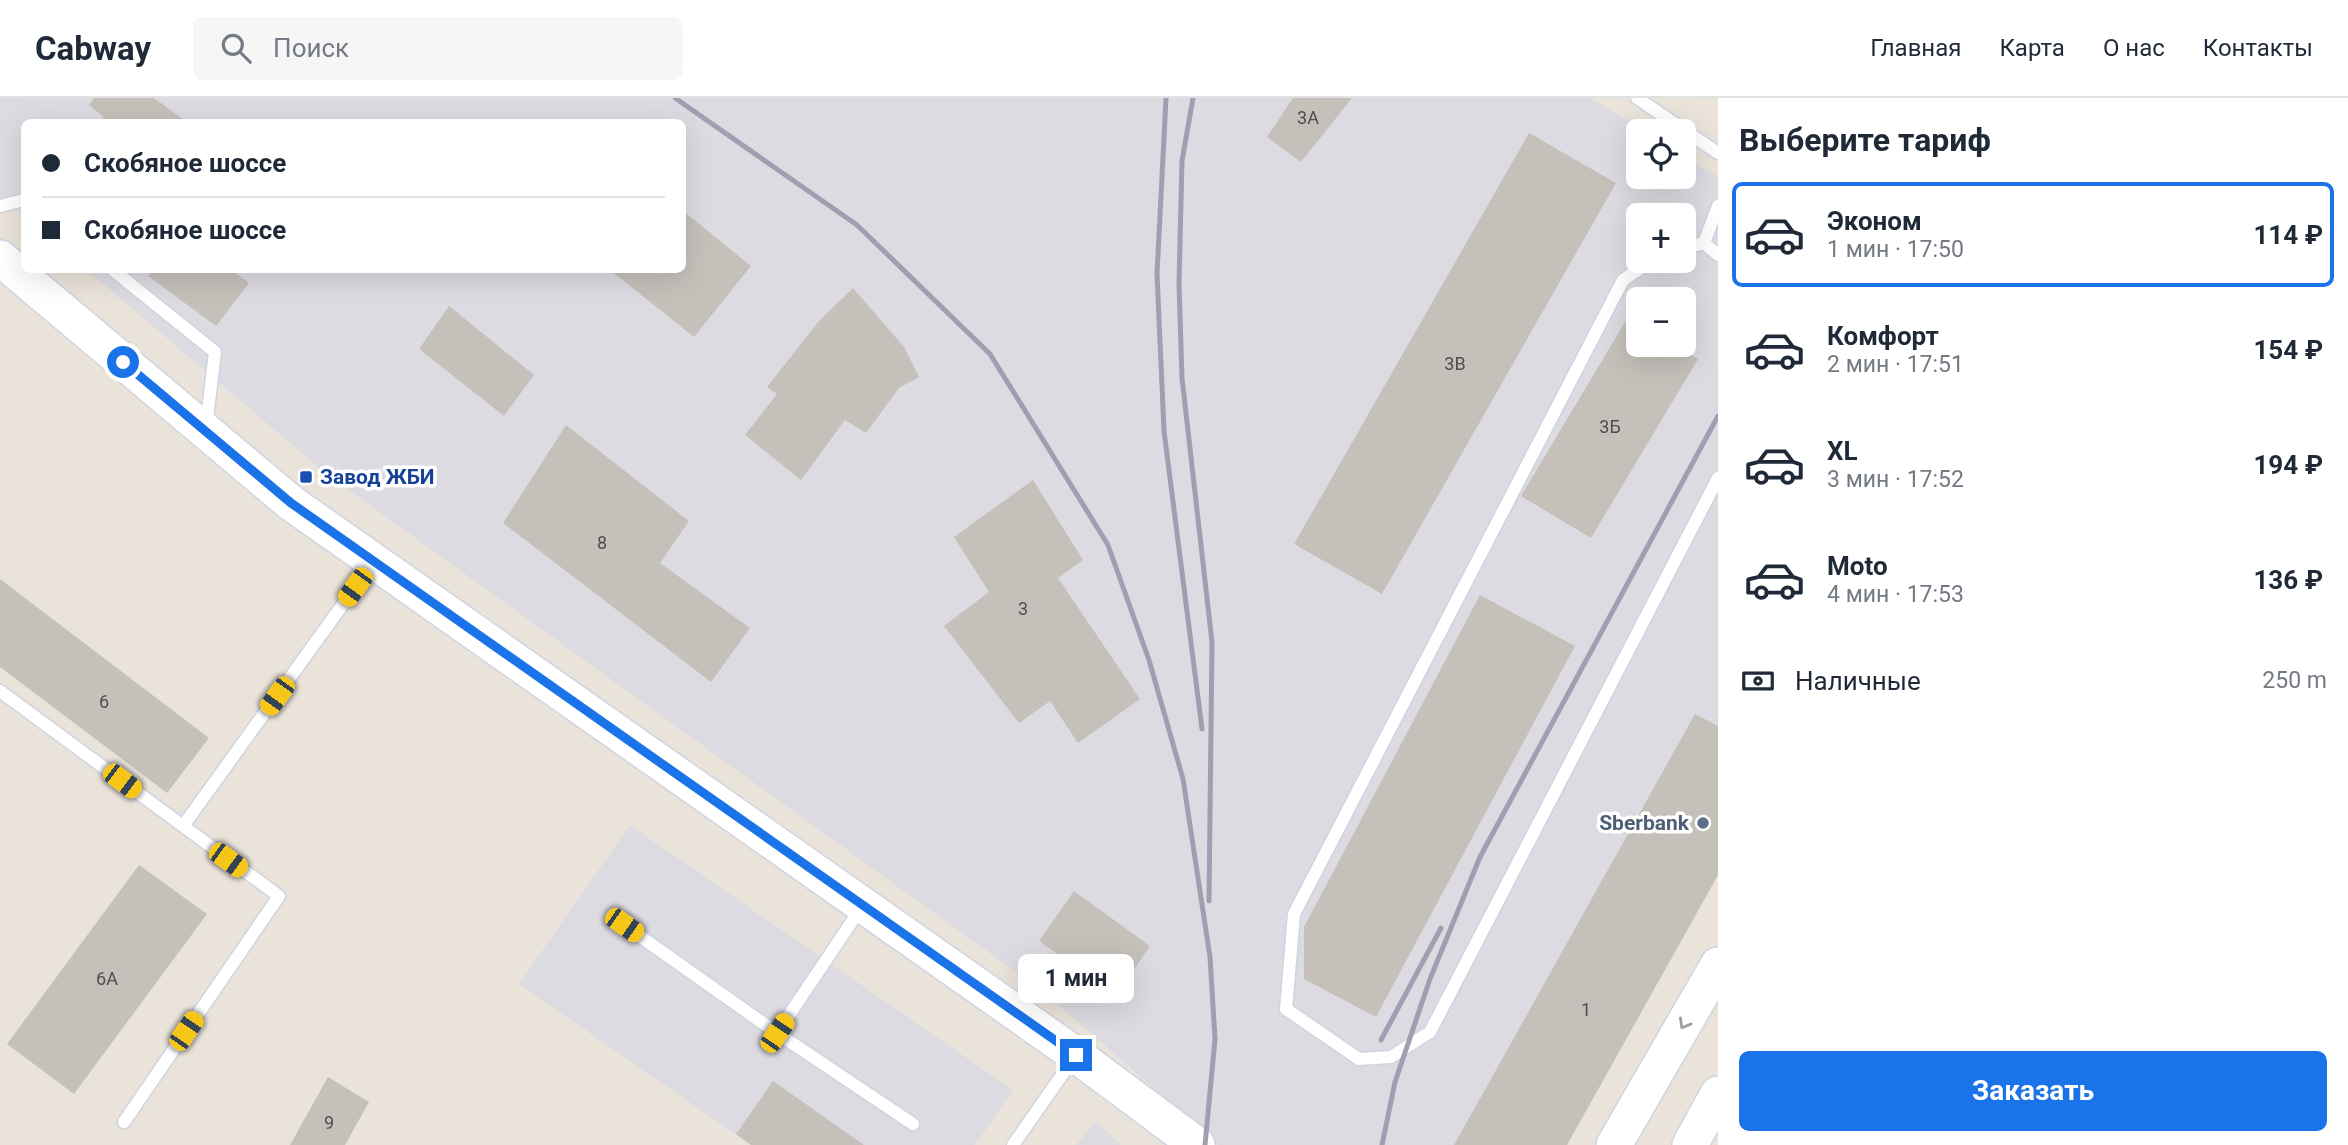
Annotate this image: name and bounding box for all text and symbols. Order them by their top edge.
search box [193,17,683,80]
text: Cabway [35,29,151,68]
icon: search [217,29,255,67]
text: Поиск [273,33,349,63]
text: Главная [1870,34,1961,62]
text: Карта [1999,34,2065,62]
text: О нас [2103,34,2165,62]
text: Контакты [2203,34,2313,62]
house number: 3А [1297,107,1319,128]
map controls [1626,119,1696,357]
button: locate [1626,119,1696,189]
text: Выберите тариф [1739,121,1991,159]
text: Скобяное шоссе [84,148,286,178]
button: + [1626,203,1696,273]
icon: car [1743,203,1806,266]
text: Эконом [1827,206,1922,236]
text: Скобяное шоссе [84,215,286,245]
text: 114 ₽ [2253,220,2323,250]
text: 1 мин · 17:50 [1827,236,1964,263]
button: − [1626,287,1696,357]
icon: car [1743,318,1806,381]
text: Комфорт [1827,321,1939,351]
text: 154 ₽ [2253,335,2323,365]
route start [107,346,139,378]
text: 2 мин · 17:51 [1827,351,1964,378]
house number: 3В [1444,353,1466,374]
house number: 3Б [1599,416,1621,437]
icon: car [1743,433,1806,496]
text: XL [1827,436,1858,466]
text: 194 ₽ [2253,450,2323,480]
place label: Завод ЖБИ [320,465,435,489]
text: 3 мин · 17:52 [1827,466,1964,493]
marker: Завод ЖБИ [298,469,314,485]
house number: 8 [597,532,607,553]
icon: car [1743,548,1806,611]
text: Moto [1827,551,1888,581]
car [335,564,376,610]
text: 136 ₽ [2253,565,2323,595]
text: 4 мин · 17:53 [1827,581,1964,608]
house number: 3 [1018,598,1028,619]
icon: cash [1739,662,1777,700]
text: Наличные [1795,666,1921,696]
text: 250 m [2262,667,2327,694]
car [257,673,298,719]
house number: 6 [99,691,109,712]
car [99,760,146,802]
place label: Sberbank [1599,811,1690,835]
marker: Sberbank [1695,815,1711,831]
car [205,839,252,881]
car [601,904,648,946]
callout: 1 мин [1018,954,1134,1002]
text: 1 мин [1045,965,1107,992]
house number: 6А [96,968,118,989]
house number: 1 [1581,999,1591,1020]
car [166,1008,207,1054]
car [757,1010,798,1056]
one-way arrow [1679,1017,1692,1029]
route end [1060,1039,1092,1071]
button: Заказать [1739,1051,2327,1131]
house number: 9 [324,1112,334,1133]

